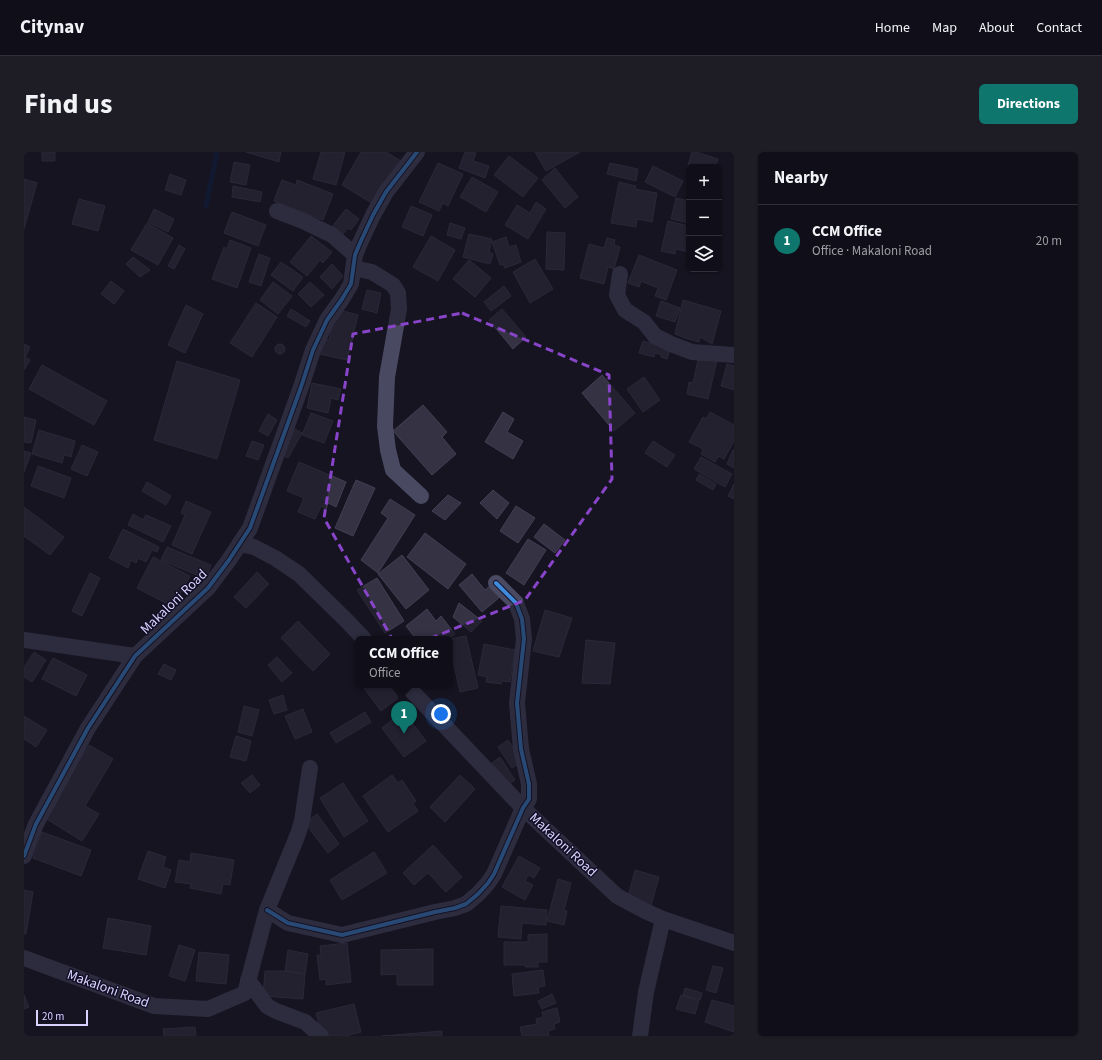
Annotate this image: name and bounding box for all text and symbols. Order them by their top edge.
text: Citynav [20,14,84,41]
text: Home [875,18,910,38]
text: Map [932,18,957,38]
text: About [979,18,1014,38]
text: Contact [1036,18,1082,38]
text: Find us [24,84,112,124]
button: Directions [979,84,1078,124]
map controls [686,164,722,272]
button: + [686,164,722,200]
text: Nearby [774,166,828,190]
button: − [686,200,722,236]
text: CCM Office [812,221,882,242]
text: 1 [784,232,790,250]
text: 20 m [1036,232,1062,250]
button: layers [686,236,722,272]
text: Office · Makaloni Road [812,242,932,260]
street label: Makaloni Road [136,565,212,639]
popup [355,636,453,688]
text: CCM Office [369,643,439,664]
text: Office [369,664,400,682]
pin: 1 [391,701,417,734]
your location [431,704,451,724]
street label: Makaloni Road [525,808,601,882]
street label: Makaloni Road [64,965,152,1013]
scale bar [36,1008,88,1027]
text: 20 m [42,1009,64,1024]

